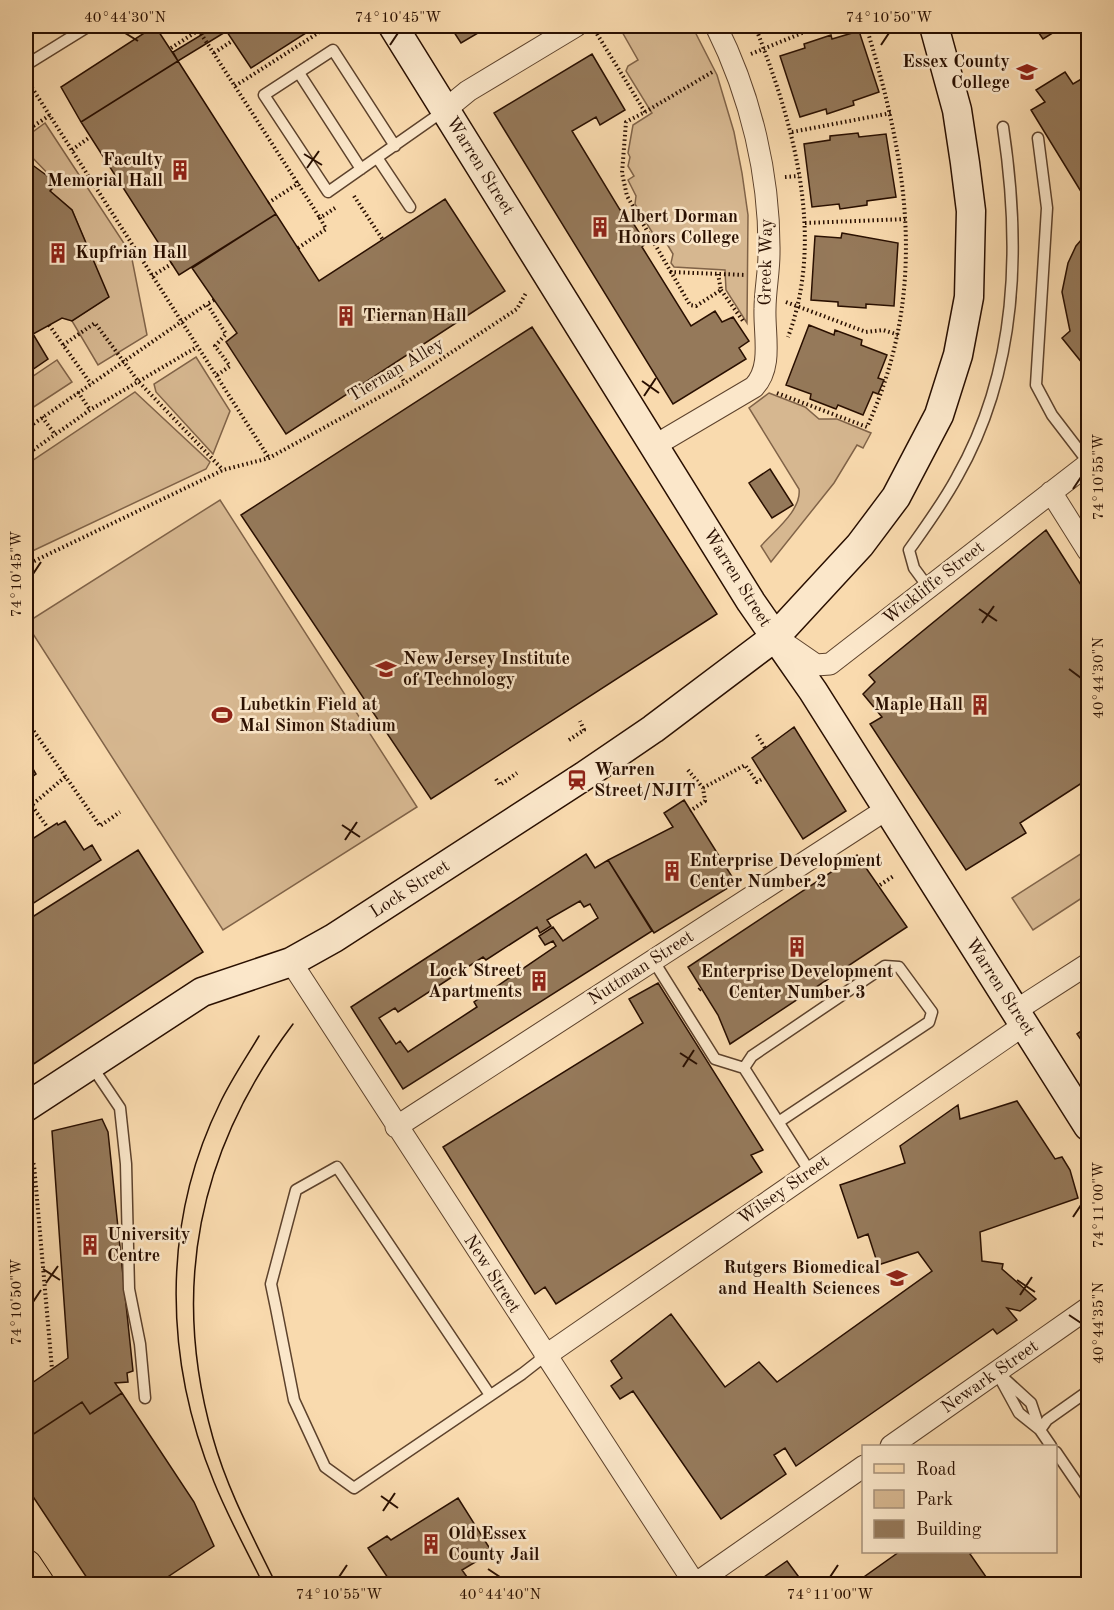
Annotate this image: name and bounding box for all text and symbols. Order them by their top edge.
text: 40°44'30"N [84,11,166,26]
text: 74°10'45"W [355,11,441,26]
text: 74°10'50"W [846,11,932,26]
place label: Essex County College [902,53,1010,92]
school or university icon: Essex County College [1015,60,1039,84]
street label: Warren Street [443,114,517,218]
place label: Faculty Memorial Hall [47,151,163,190]
building icon: Faculty Memorial Hall [168,158,192,182]
place label: Albert Dorman Honors College [617,208,740,247]
building icon: Albert Dorman Honors College [588,215,612,239]
street label: Greek Way [756,218,776,306]
building icon: Kupfrian Hall [46,241,70,265]
place label: Kupfrian Hall [75,244,188,262]
building icon: Tiernan Hall [334,304,358,328]
place label: Tiernan Hall [363,307,467,325]
street label: Tiernan Alley [345,334,447,406]
text: 74°10'55"W [1092,434,1107,520]
street label: Warren Street [700,526,774,630]
text: 74°10'45"W [10,531,25,617]
street label: Wickliffe Street [880,538,988,628]
text: 40°44'30"N [1092,637,1107,719]
place label: New Jersey Institute of Technology [403,650,570,689]
school or university icon: New Jersey Institute of Technology [374,657,398,681]
building icon: Maple Hall [968,693,992,717]
place label: Lubetkin Field at Mal Simon Stadium [239,696,396,735]
place label: Maple Hall [874,696,963,714]
sports icon: Lubetkin Field at Mal Simon Stadium [210,703,234,727]
place label: Warren Street/NJIT [594,761,696,800]
station icon: Warren Street/NJIT [565,768,589,792]
place label: Enterprise Development Center Number 2 [689,852,882,891]
street label: Lock Street [367,857,453,921]
building icon: Enterprise Development Center Number 2 [660,859,684,883]
street label: Nuttman Street [585,927,697,1009]
building icon: Enterprise Development Center Number 3 [785,935,809,959]
street label: Warren Street [962,935,1038,1039]
place label: Lock Street Apartments [428,962,522,1001]
place label: Enterprise Development Center Number 3 [700,963,894,1002]
building icon: Lock Street Apartments [527,969,551,993]
street label: Wilsey Street [735,1152,833,1228]
text: 74°11'00"W [1092,1162,1107,1248]
place label: University Centre [107,1226,191,1265]
street label: New Street [460,1232,524,1316]
building icon: University Centre [78,1233,102,1257]
text: 74°10'50"W [10,1259,25,1345]
place label: Rutgers Biomedical and Health Sciences [718,1259,880,1298]
school or university icon: Rutgers Biomedical and Health Sciences [885,1266,909,1290]
text: 40°44'35"N [1092,1282,1107,1364]
street label: Newark Street [938,1337,1042,1417]
legend [862,1445,1057,1553]
text: Road [916,1461,956,1479]
text: Park [916,1491,953,1509]
text: Building [916,1521,982,1539]
place label: Old Essex County Jail [448,1525,540,1564]
building icon: Old Essex County Jail [419,1532,443,1556]
text: 74°10'55"W [296,1588,382,1603]
text: 40°44'40"N [459,1588,541,1603]
text: 74°11'00"W [787,1588,873,1603]

